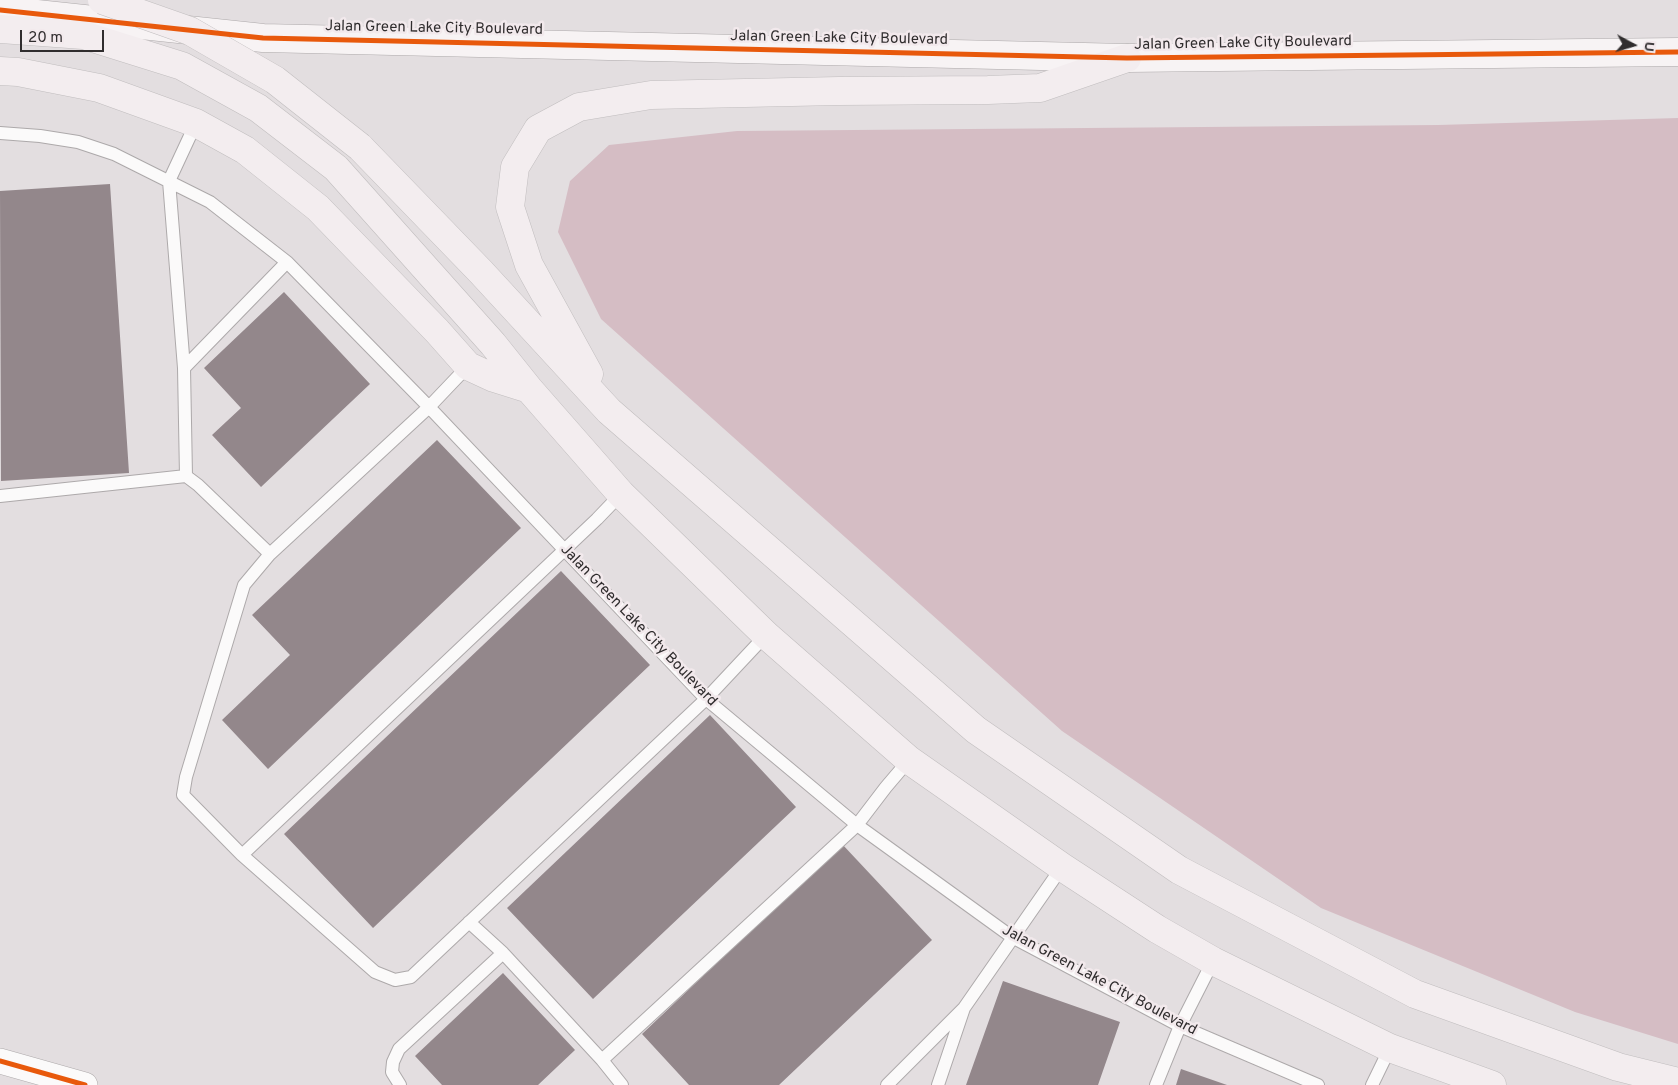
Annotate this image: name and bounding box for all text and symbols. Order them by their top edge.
street label: Jalan Green Lake City Boulevard [325,18,543,40]
scale bar [22,20,106,52]
north arrow [1608,20,1658,70]
street label: Jalan Green Lake City Boulevard [730,28,948,50]
text: 20 m [28,29,63,48]
street label: Jalan Green Lake City Boulevard [1134,33,1352,55]
text: U [1639,41,1657,52]
street label: Jalan Green Lake City Boulevard [556,541,720,711]
street label: Jalan Green Lake City Boulevard [999,922,1199,1040]

